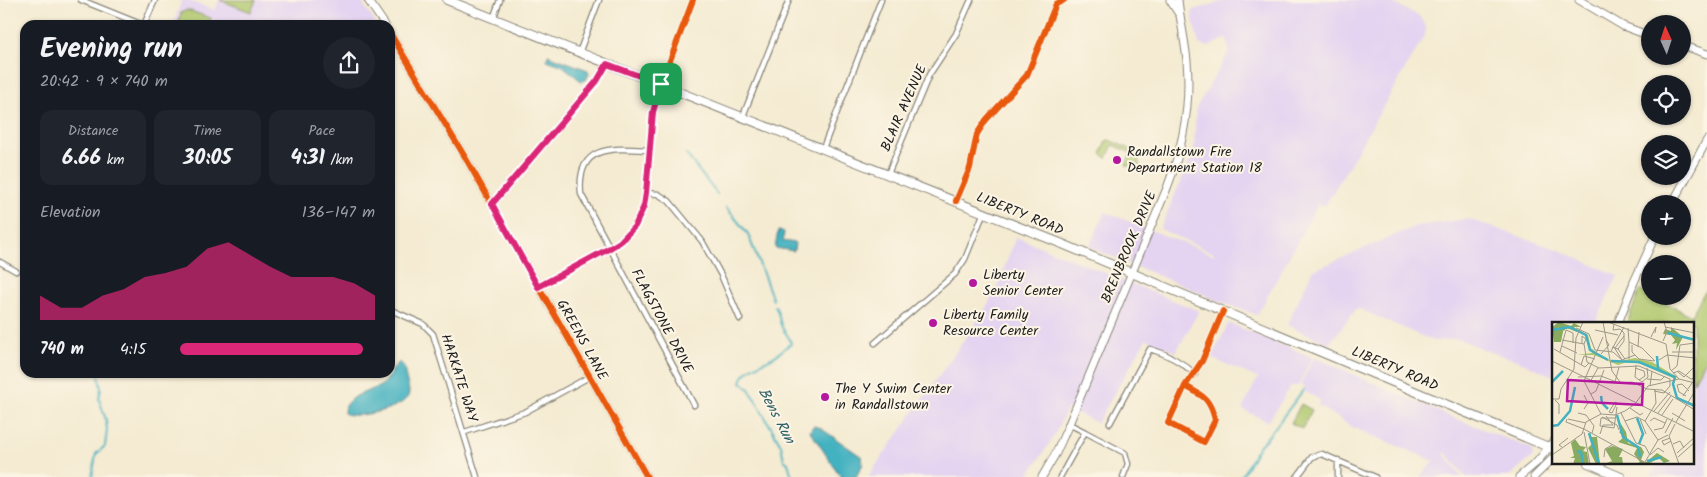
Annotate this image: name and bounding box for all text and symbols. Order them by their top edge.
north arrow [1641,15,1691,65]
map controls [1641,15,1691,305]
text: Evening run [40,27,183,72]
button: share [323,37,375,89]
street label: BLAIR AVENUE [875,60,933,155]
pin [640,63,682,105]
text: 20:42 · 9 × 740 m [40,69,168,94]
icon: arrive [647,70,675,98]
button: locate [1641,75,1691,125]
text: Distance [68,120,118,142]
text: Time [193,120,222,142]
text: Pace [308,120,335,142]
button: layers [1641,135,1691,185]
place label: Randallstown Fire Department Station 18 [1127,141,1263,179]
text: 6.66 [62,142,101,175]
text: 30:05 [183,142,232,175]
text: 4:31 [290,142,325,175]
text: km [101,149,124,171]
text: /km [325,149,353,171]
marker: Randallstown Fire Department Station 18 [1111,154,1123,166]
street label: LIBERTY ROAD [973,186,1067,242]
street label: BRENBROOK DRIVE [1095,187,1163,307]
button: + [1641,195,1691,245]
text: Elevation [40,200,101,225]
text: 136–147 m [302,200,375,225]
button: − [1641,255,1691,305]
place label: Liberty Senior Center [983,264,1064,302]
street label: FLAGSTONE DRIVE [625,265,699,378]
marker: Liberty Senior Center [967,277,979,289]
street label: GREENS LANE [551,296,614,385]
place label: Liberty Family Resource Center [943,304,1039,342]
marker: Liberty Family Resource Center [927,317,939,329]
inset map [1552,322,1694,464]
street label: HARKATE WAY [434,331,484,426]
text: 740 m [40,337,84,362]
text: 4:15 [120,337,146,362]
street label: LIBERTY ROAD [1348,341,1442,397]
place label: The Y Swim Center in Randallstown [835,378,952,416]
water label: Bens Run [751,384,801,449]
marker: The Y Swim Center in Randallstown [819,391,831,403]

